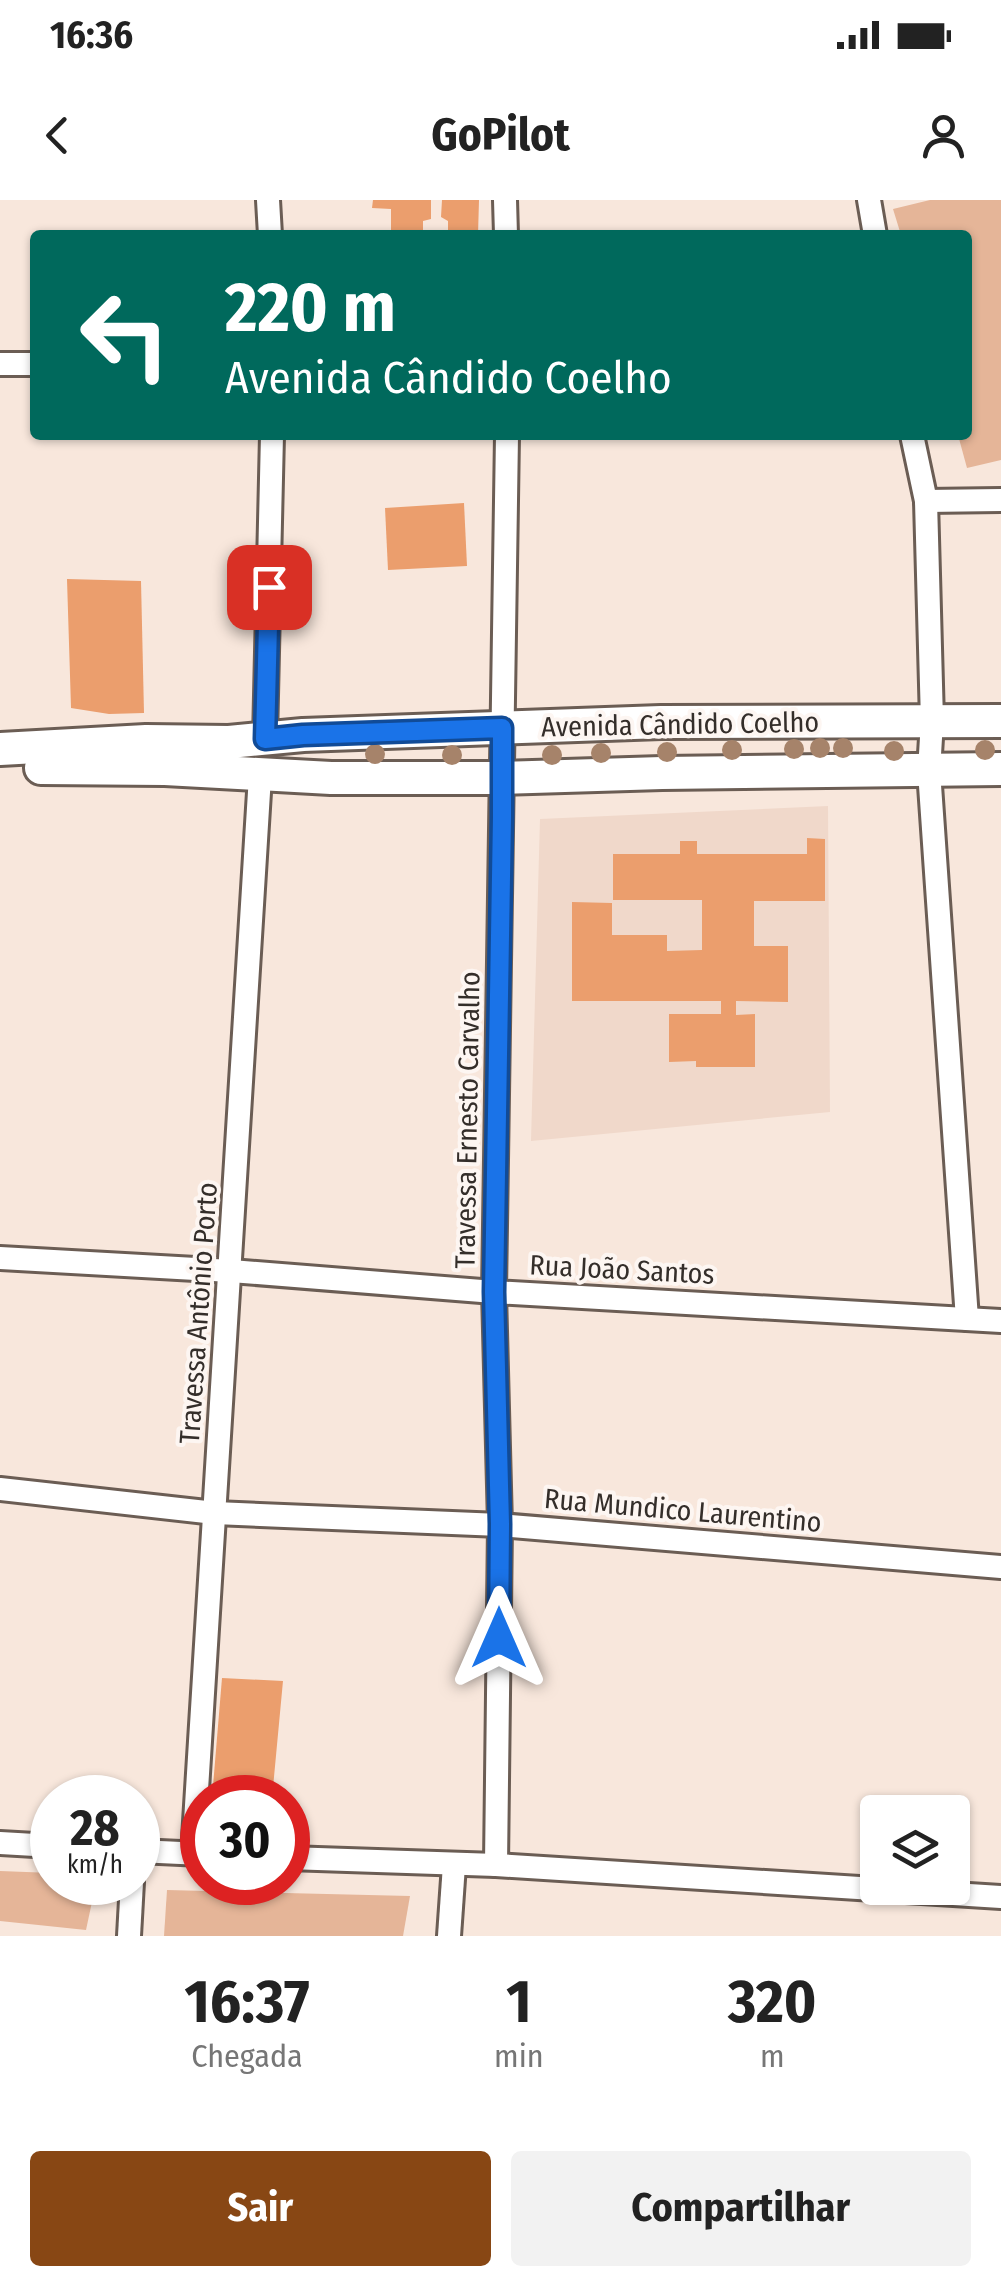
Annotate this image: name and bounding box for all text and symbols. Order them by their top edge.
text: 16:36 [50,12,133,58]
icon: back [30,108,85,163]
text: GoPilot [431,108,570,162]
icon: person [916,108,971,163]
text: 220 m [225,266,396,350]
icon: left [60,270,190,400]
text: Avenida Cândido Coelho [225,351,672,405]
pin [227,545,312,630]
icon: arrive [242,560,297,615]
street label: Avenida Cândido Coelho [541,706,819,743]
street label: Travessa Ernesto Carvalho [448,971,487,1269]
street label: Travessa Antônio Porto [173,1181,224,1445]
street label: Rua João Santos [529,1248,715,1291]
street label: Rua Mundico Laurentino [543,1482,823,1539]
position arrow [447,1586,551,1690]
speed limit sign: 30 [180,1775,310,1905]
map controls [860,1795,970,1905]
button: layers [860,1795,970,1905]
text: 28 [70,1798,120,1858]
text: km/h [67,1850,123,1880]
text: 16:37 [184,1966,310,2038]
text: 1 [506,1966,532,2038]
text: 320 [728,1966,817,2038]
text: Chegada [191,2037,303,2075]
text: min [494,2037,544,2075]
text: m [760,2037,785,2075]
button: Sair [30,2151,491,2266]
button: Compartilhar [511,2151,971,2266]

